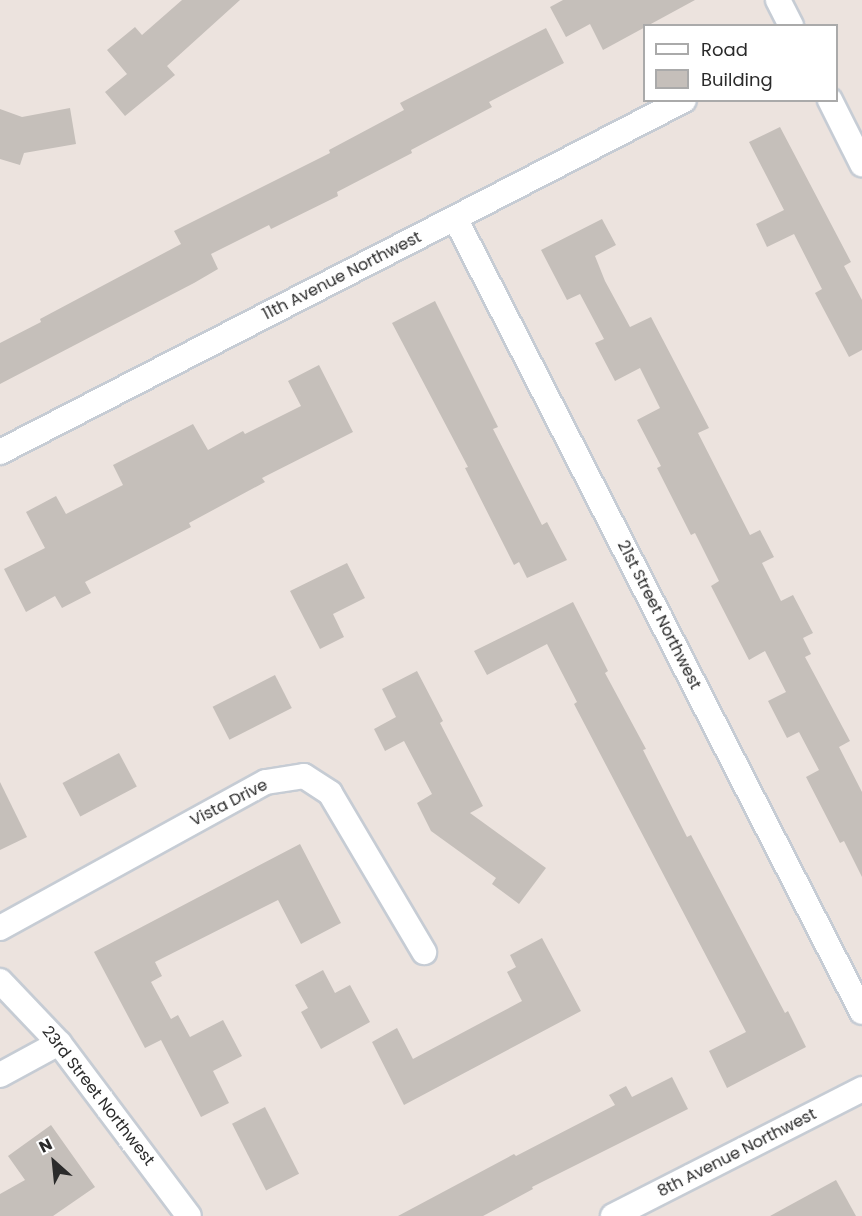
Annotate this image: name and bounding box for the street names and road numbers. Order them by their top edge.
street label: 11th Avenue Northwest [259,228,425,324]
street label: 21st Street Northwest [613,537,705,693]
street label: Vista Drive [187,775,271,831]
street label: 23rd Street Northwest [38,1023,158,1169]
street label: 8th Avenue Northwest [654,1105,820,1201]

